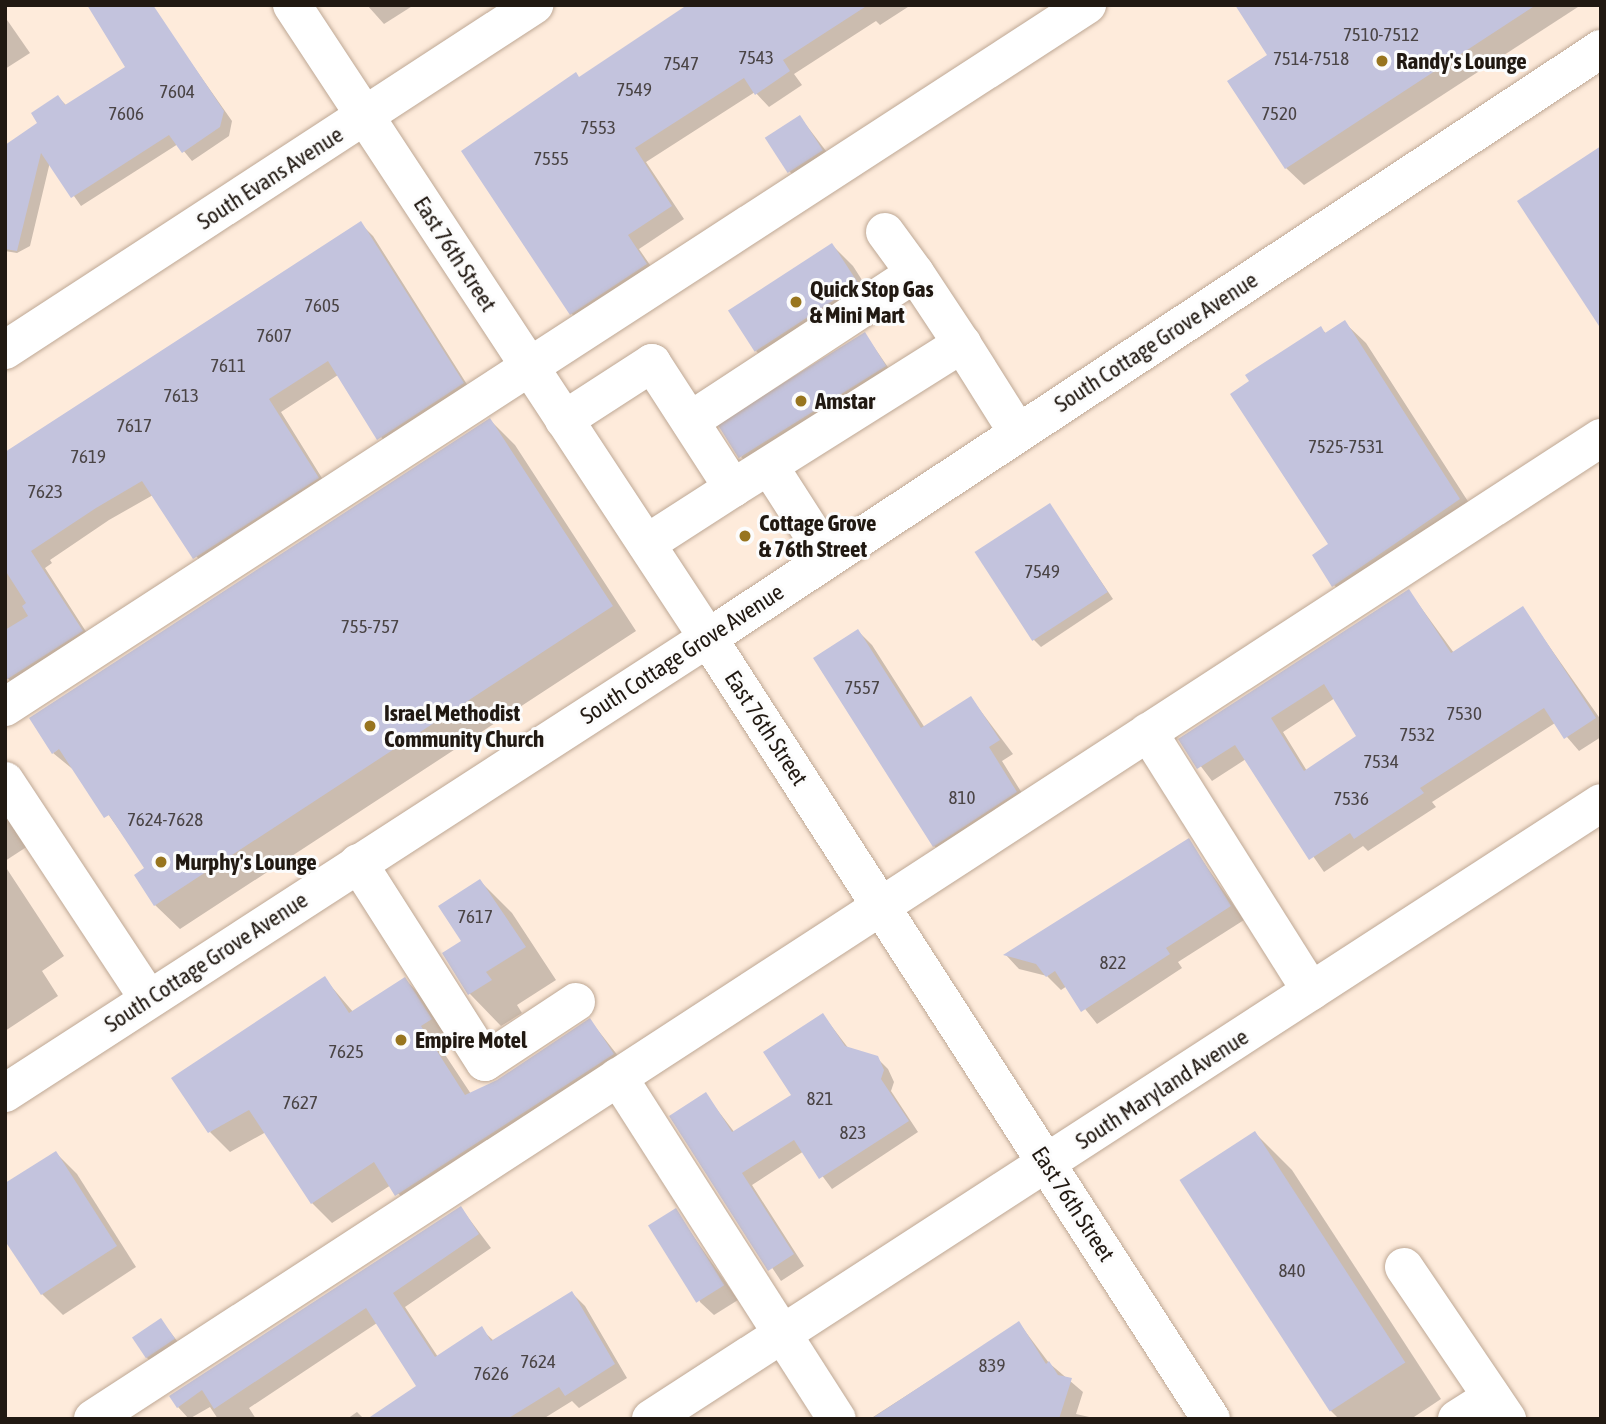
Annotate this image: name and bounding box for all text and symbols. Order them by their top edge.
house number: 7510-7512 [1343,24,1419,46]
house number: 7543 [738,47,774,69]
place label: Randy's Lounge [1396,47,1527,75]
house number: 7514-7518 [1273,48,1349,70]
house number: 7547 [663,53,699,75]
marker: Randy's Lounge [1374,53,1390,69]
house number: 7549 [616,79,652,101]
house number: 7604 [159,81,195,103]
house number: 7606 [108,103,144,125]
house number: 7520 [1261,103,1297,125]
house number: 7553 [580,117,616,139]
street label: South Evans Avenue [192,121,348,235]
house number: 7555 [533,148,569,170]
street label: East 76th Street [408,191,502,317]
street label: South Cottage Grove Avenue [1049,266,1263,418]
place label: Quick Stop Gas & Mini Mart [810,275,934,329]
marker: Quick Stop Gas & Mini Mart [788,294,804,310]
house number: 7605 [304,295,340,317]
house number: 7607 [256,325,292,347]
house number: 7611 [210,355,246,377]
house number: 7613 [163,385,199,407]
place label: Amstar [815,387,875,415]
marker: Amstar [793,393,809,409]
house number: 7617 [116,415,152,437]
house number: 7525-7531 [1308,436,1384,458]
house number: 7619 [70,446,106,468]
house number: 7623 [27,481,63,503]
place label: Cottage Grove & 76th Street [759,509,876,563]
marker: Cottage Grove & 76th Street [737,528,753,544]
house number: 7549 [1024,561,1060,583]
street label: South Cottage Grove Avenue [575,578,789,730]
house number: 755-757 [341,616,399,638]
street label: East 76th Street [719,665,813,791]
house number: 7557 [844,677,880,699]
place label: Israel Methodist Community Church [384,699,544,753]
house number: 7530 [1446,703,1482,725]
marker: Israel Methodist Community Church [362,718,378,734]
house number: 7532 [1399,724,1435,746]
house number: 7534 [1363,751,1399,773]
house number: 810 [949,787,975,809]
house number: 7536 [1333,788,1369,810]
house number: 7624-7628 [127,809,203,831]
place label: Murphy's Lounge [175,848,317,876]
marker: Murphy's Lounge [153,854,169,870]
street label: South Cottage Grove Avenue [99,886,313,1038]
house number: 7617 [457,906,493,928]
house number: 822 [1100,952,1126,974]
street label: South Maryland Avenue [1070,1023,1254,1155]
place label: Empire Motel [415,1026,527,1054]
marker: Empire Motel [393,1032,409,1048]
house number: 7625 [328,1041,364,1063]
house number: 821 [807,1088,833,1110]
house number: 7627 [282,1092,318,1114]
house number: 823 [840,1122,866,1144]
street label: East 76th Street [1026,1141,1120,1267]
house number: 840 [1279,1260,1305,1282]
house number: 7624 [520,1351,556,1373]
house number: 839 [979,1355,1005,1377]
house number: 7626 [473,1363,509,1385]

